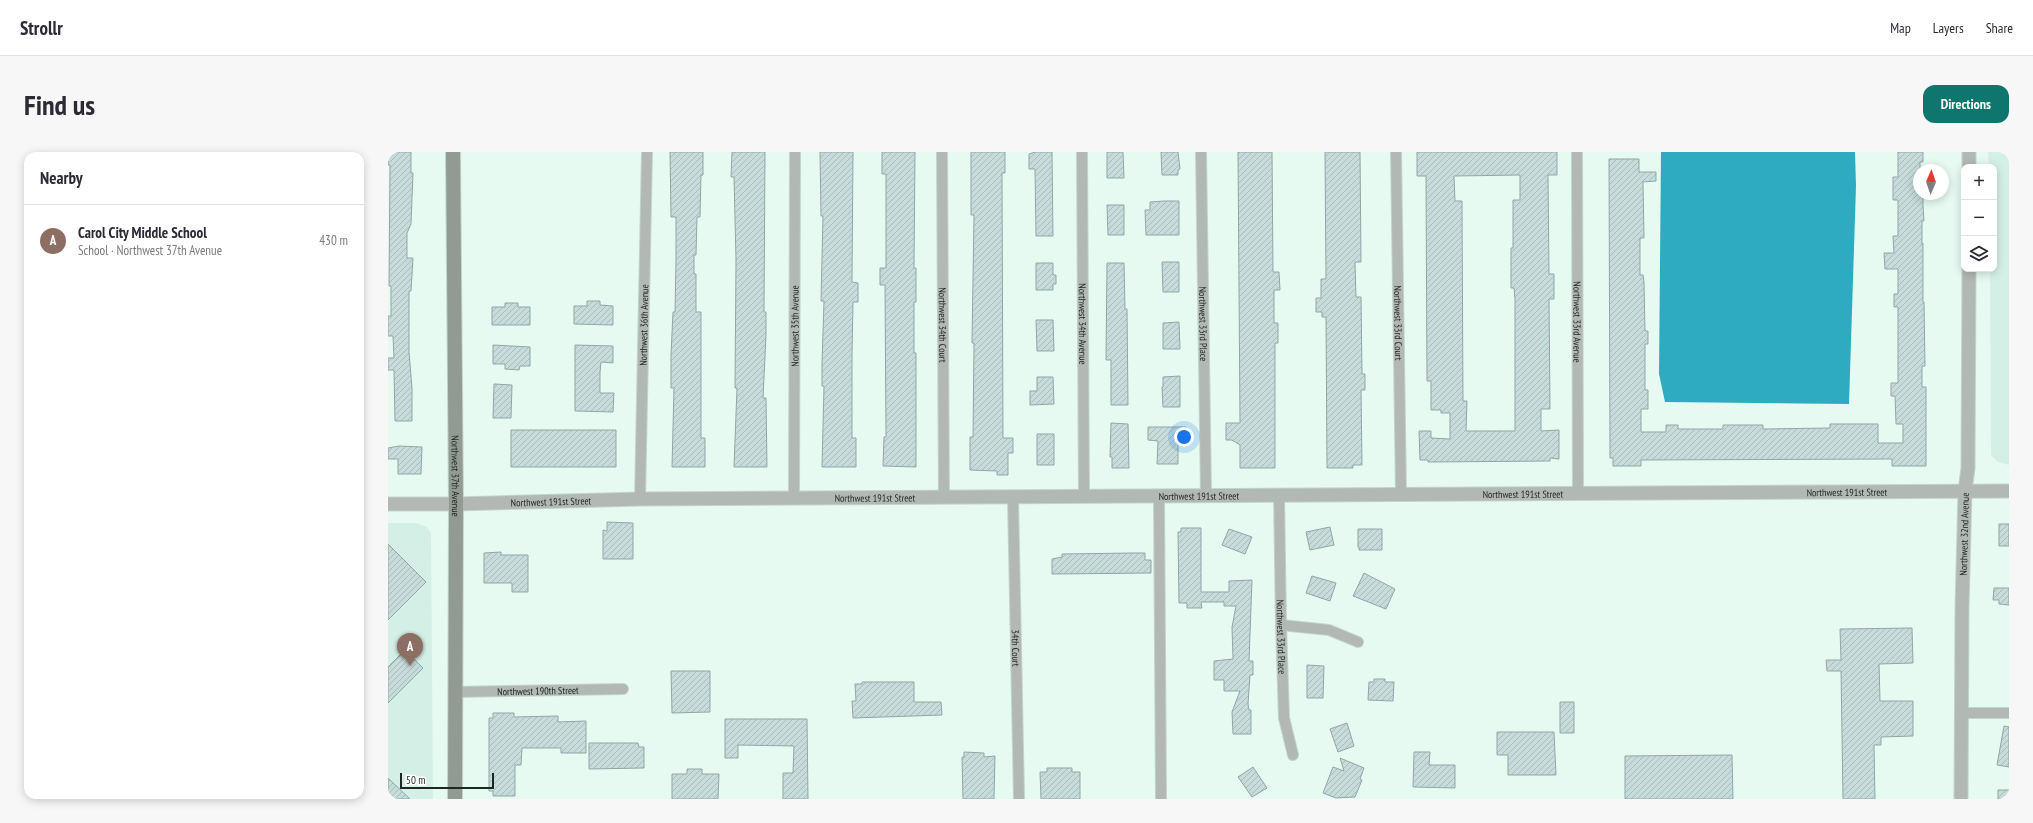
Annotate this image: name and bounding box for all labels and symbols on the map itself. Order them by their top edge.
north arrow [1913,164,1949,200]
street label: Northwest 33rd Avenue [1571,281,1584,363]
street label: Northwest 34th Avenue [1076,283,1090,365]
street label: Northwest 36th Avenue [636,284,651,366]
street label: Northwest 35th Avenue [788,285,801,367]
street label: Northwest 33rd Court [1391,285,1406,361]
street label: Northwest 34th Court [936,287,950,363]
street label: Northwest 33rd Place [1196,287,1211,361]
your location [1174,427,1194,447]
street label: Northwest 37th Avenue [449,435,463,517]
street label: Northwest 191st Street [1807,485,1887,499]
street label: Northwest 191st Street [1483,487,1563,501]
street label: Northwest 191st Street [1159,489,1239,502]
street label: Northwest 191st Street [835,491,916,504]
street label: Northwest 32nd Avenue [1956,492,1971,576]
street label: Northwest 191st Street [511,494,592,509]
street label: Northwest 33rd Place [1274,600,1289,675]
street label: 34th Court [1009,629,1023,667]
pin: A [397,633,423,666]
street label: Northwest 190th Street [497,683,579,698]
scale bar [400,771,494,790]

